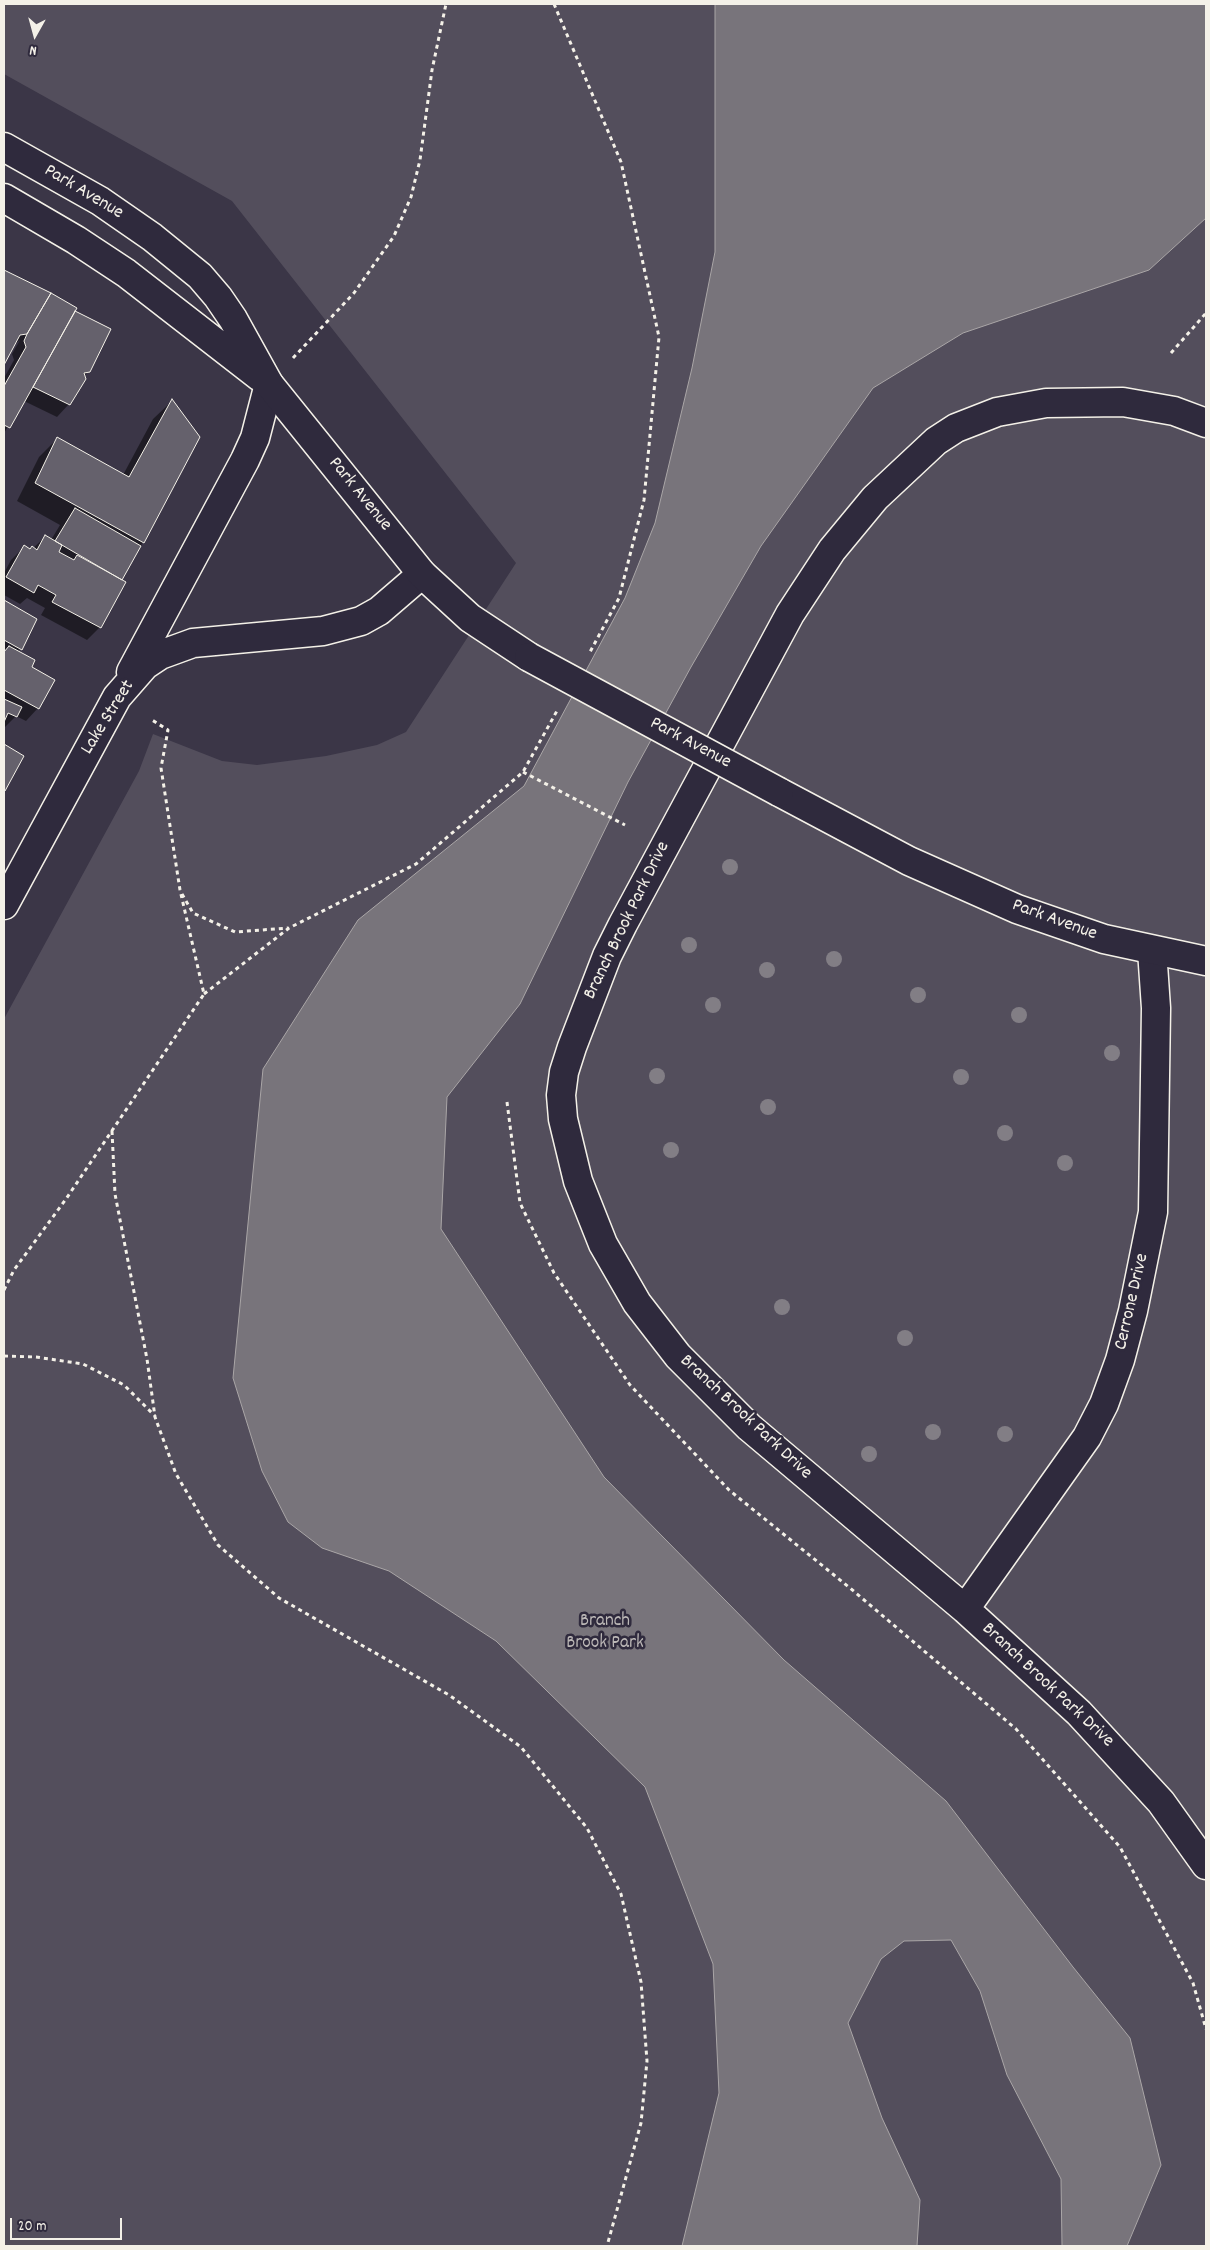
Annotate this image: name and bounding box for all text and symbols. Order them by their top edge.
north arrow [10,10,60,60]
text: N [29,40,38,60]
street label: Park Avenue [39,160,127,226]
street label: Park Avenue [322,453,396,537]
street label: Lake Street [77,677,141,759]
street label: Park Avenue [645,713,735,775]
street label: Branch Brook Park Drive [580,838,676,1004]
street label: Park Avenue [1008,895,1100,947]
street label: Cerrone Drive [1111,1251,1155,1353]
street label: Branch Brook Park Drive [674,1351,816,1485]
park label: Branch Brook Park [566,1611,644,1655]
street label: Branch Brook Park Drive [976,1619,1118,1753]
scale bar [12,2208,125,2240]
text: 20 m [18,2216,46,2238]

